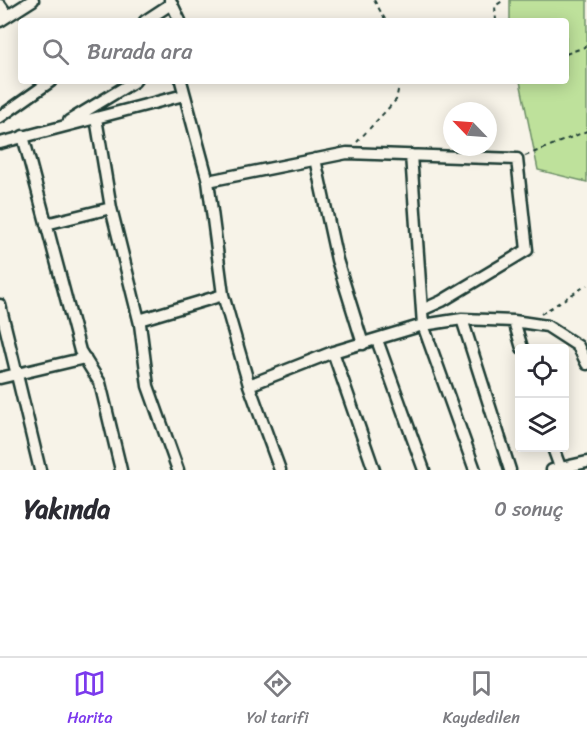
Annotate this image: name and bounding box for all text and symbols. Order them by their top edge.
search box [18,18,569,84]
text: Burada ara [87,32,192,71]
icon: search [39,35,72,68]
north arrow [443,102,497,156]
map controls [515,344,569,452]
button: locate [515,344,569,398]
button: layers [515,398,569,452]
text: Yakında [24,486,110,532]
text: 0 sonuç [494,492,563,527]
tab: Harita [67,667,113,732]
tab: Yol tarifi [247,667,309,732]
tab: Kaydedilen [443,667,520,732]

